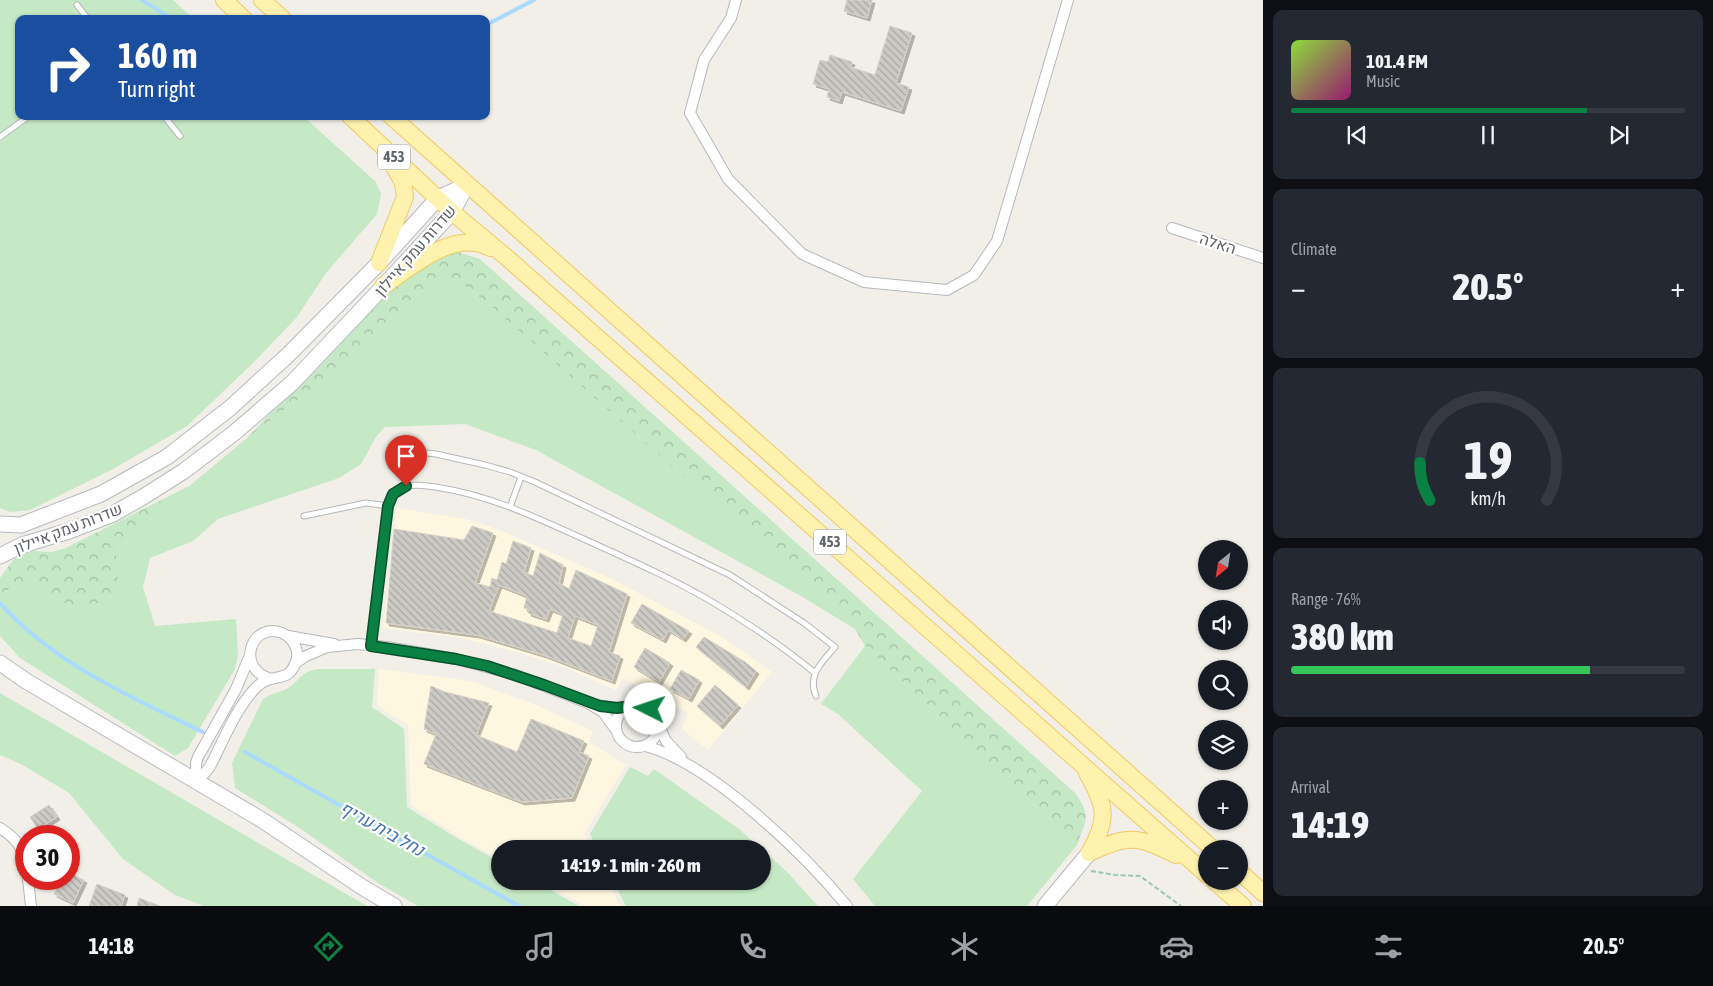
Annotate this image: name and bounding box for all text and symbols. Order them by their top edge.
icon: right [35,35,100,100]
text: 160 m [118,35,197,75]
text: 101.4 FM [1366,50,1428,72]
text: Music [1366,72,1400,90]
text: Turn right [118,76,195,102]
icon: previous [1343,121,1371,149]
icon: pause [1474,121,1502,149]
icon: next [1605,121,1633,149]
road number: 453 [378,144,410,170]
street label: שדרות עמק איילון [371,201,459,299]
street label: האלה [1197,229,1239,257]
text: Climate [1291,240,1337,258]
text: 20.5° [1453,265,1523,308]
text: − [1291,271,1306,303]
text: + [1670,271,1685,303]
text: 19 [1464,430,1512,490]
pin [385,435,427,486]
icon: arrive [392,442,420,470]
text: km/h [1470,488,1506,509]
street label: שדרות עמק איילון [11,499,125,557]
road number: 453 [814,530,846,554]
north arrow [1198,540,1248,590]
map controls [1198,540,1248,890]
text: Range · 76% [1291,590,1361,608]
button: sound [1198,600,1248,650]
text: 380 km [1291,615,1394,658]
button: search [1198,660,1248,710]
position arrow [623,682,675,734]
button: layers [1198,720,1248,770]
text: Arrival [1291,778,1330,796]
button: + [1198,780,1248,830]
water label: נחל בית עריף [336,797,429,861]
text: 14:19 [1291,803,1369,846]
speed limit sign: 30 [15,825,80,890]
button: − [1198,840,1248,890]
text: 14:19 · 1 min · 260 m [561,854,701,876]
icon: directions [311,929,346,964]
icon: music [523,929,558,964]
icon: phone [735,929,770,964]
icon: climate [947,929,982,964]
icon: car [1159,929,1194,964]
icon: filters [1371,929,1406,964]
text: 14:18 [89,933,134,959]
text: 20.5° [1583,933,1624,959]

